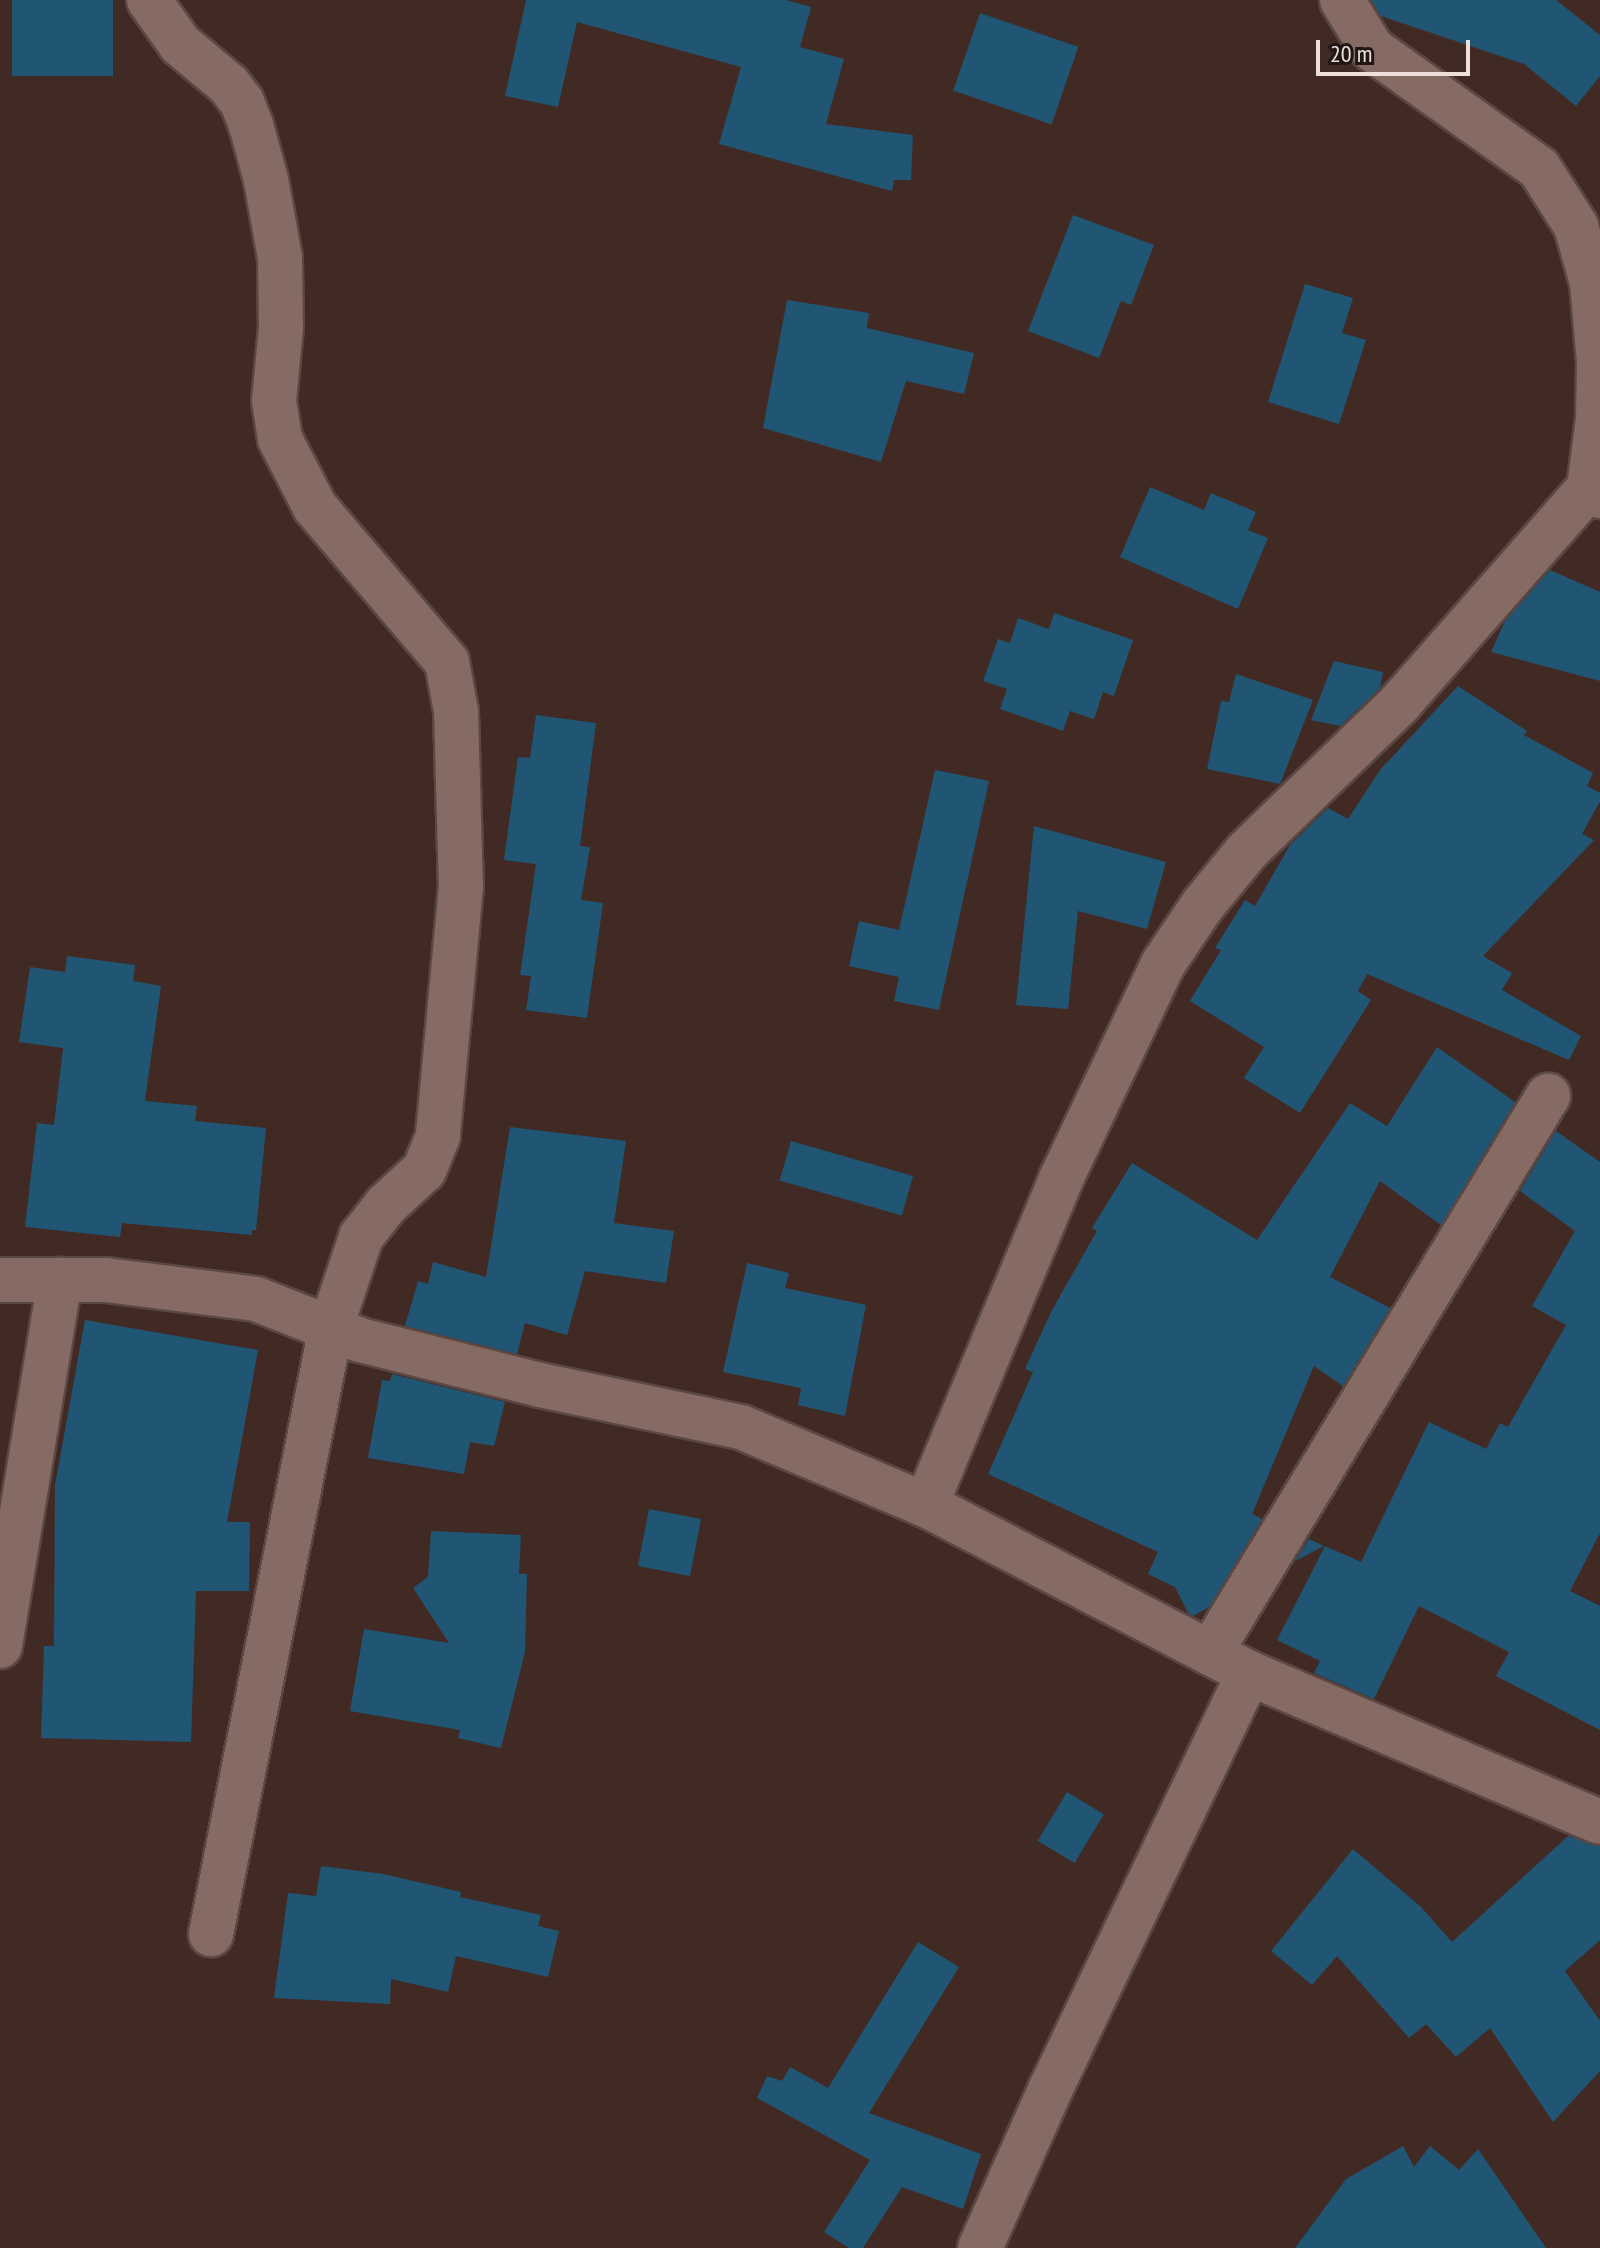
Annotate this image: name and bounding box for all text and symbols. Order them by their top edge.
scale bar [1320,24,1474,74]
text: 20 m [1330,38,1372,69]

